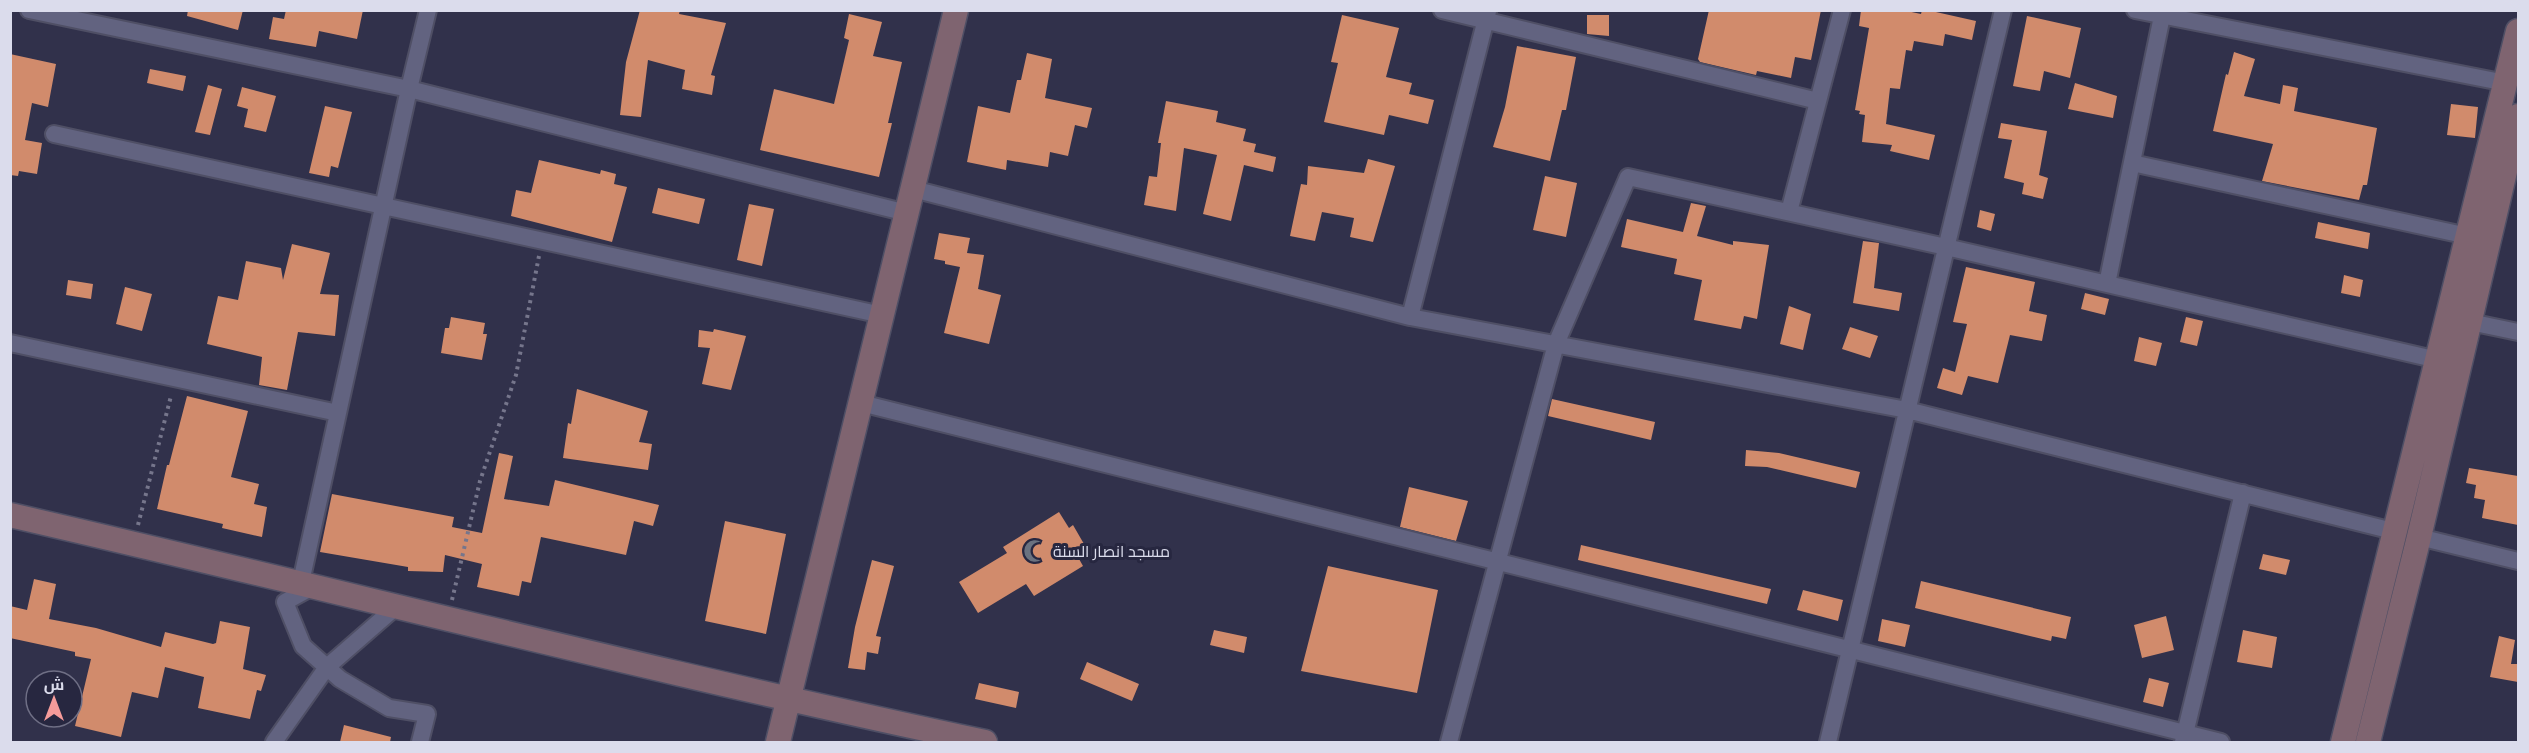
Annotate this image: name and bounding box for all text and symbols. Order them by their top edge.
mosque icon: مسجد انصار السنة [1022,538,1048,564]
place label: مسجد انصار السنة [1053,542,1170,561]
north arrow [24,669,84,729]
text: ش [44,675,64,694]

